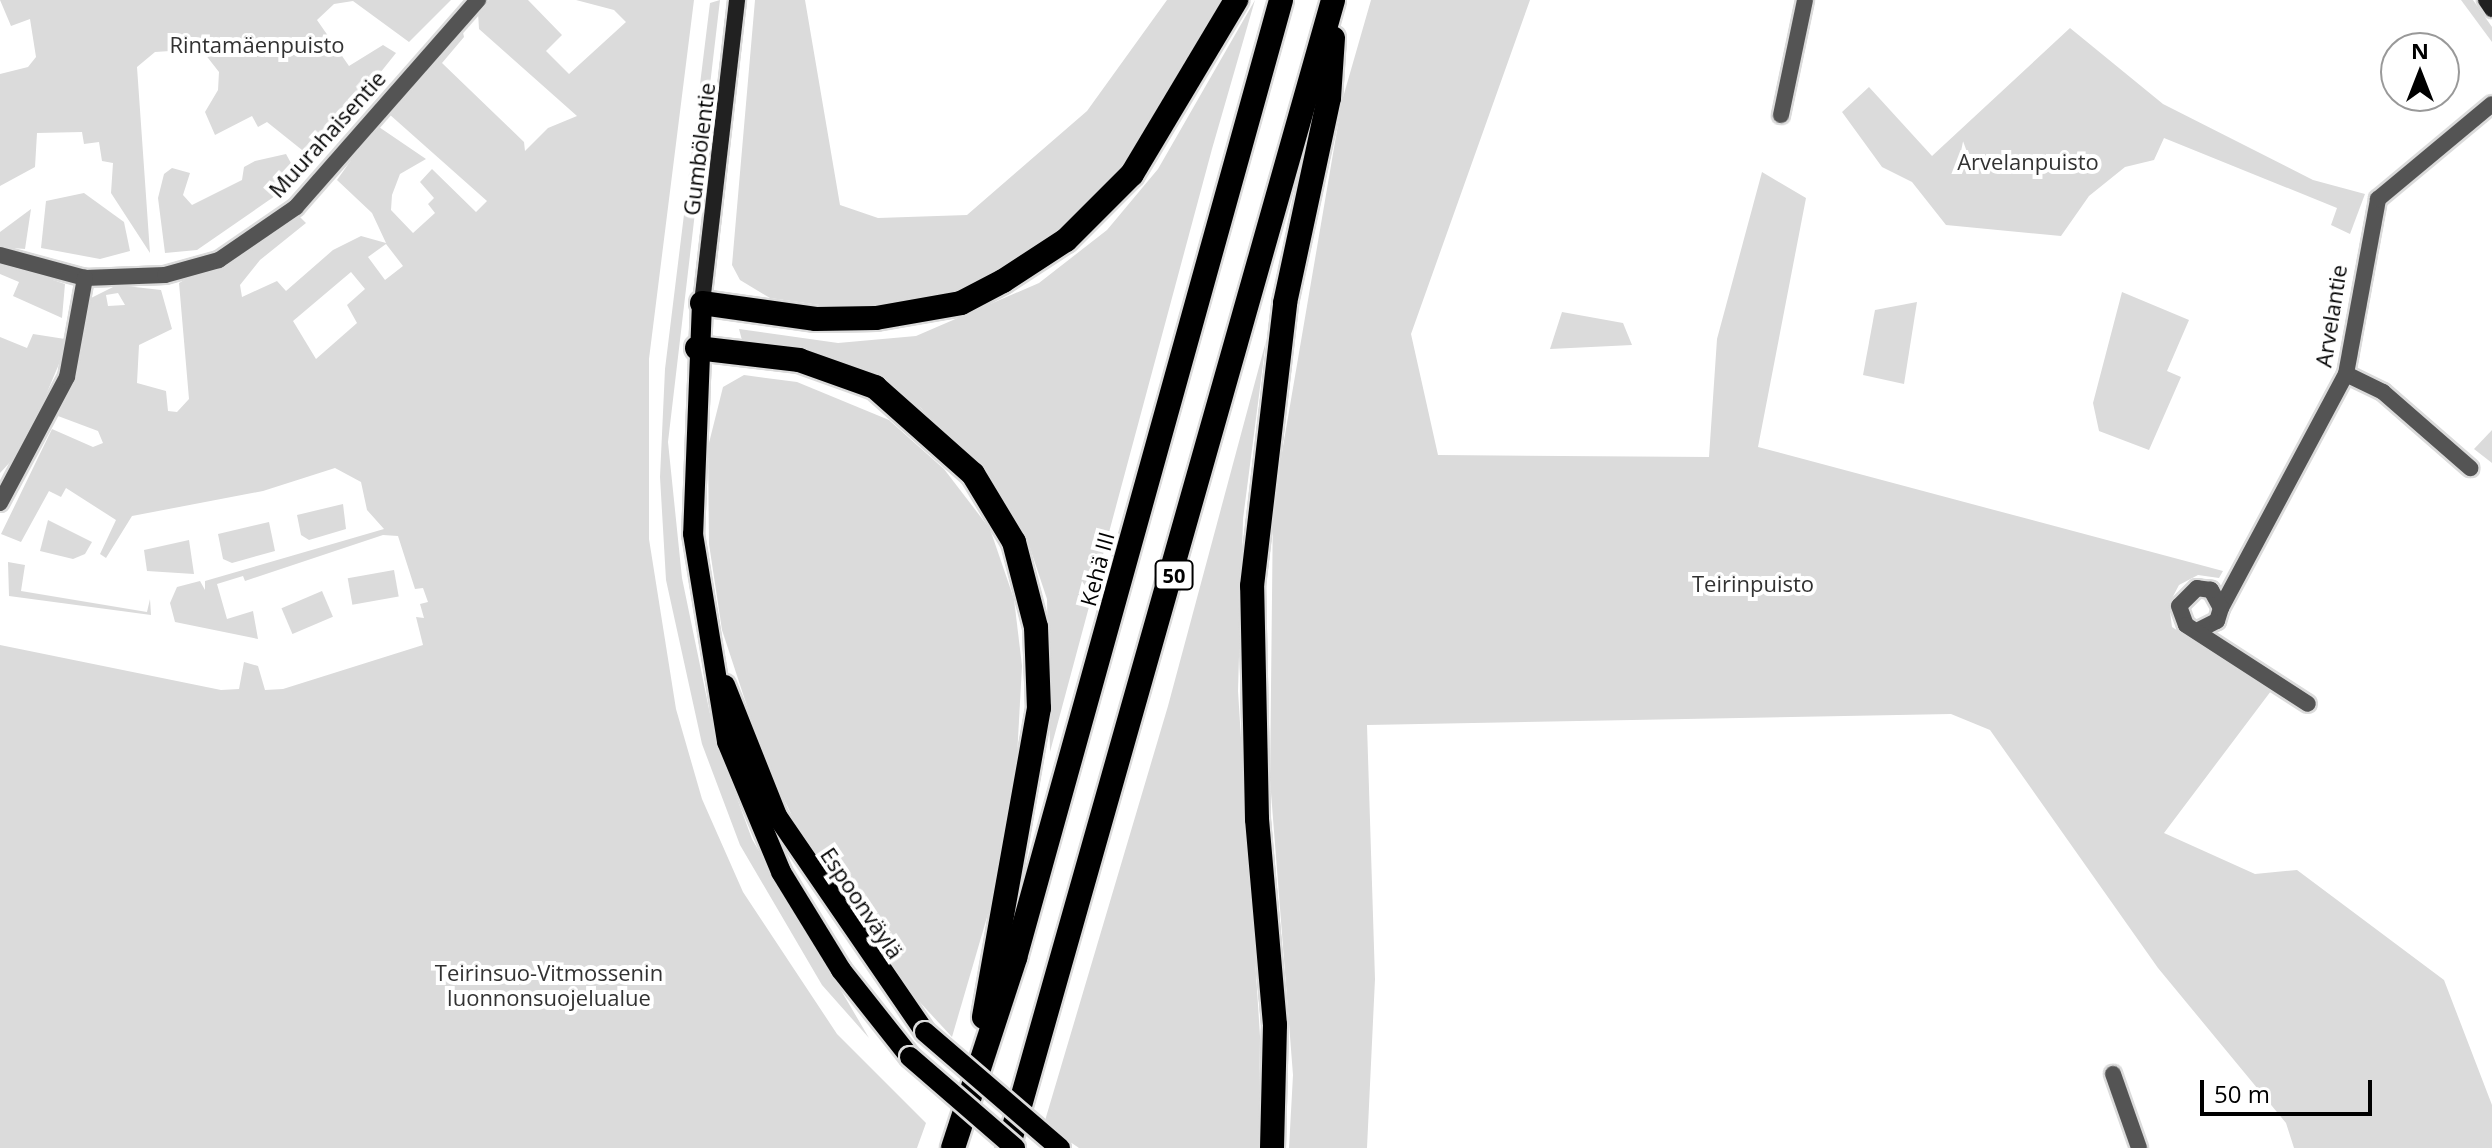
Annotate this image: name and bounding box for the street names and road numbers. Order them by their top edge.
street label: Muurahaisentie [263,65,391,203]
street label: Gumbölentie [678,81,720,217]
street label: Arvelantie [2310,263,2352,369]
street label: Kehä III [1074,529,1120,609]
road number: 50 [1154,559,1194,591]
street label: Espoonväylä [815,843,909,963]

